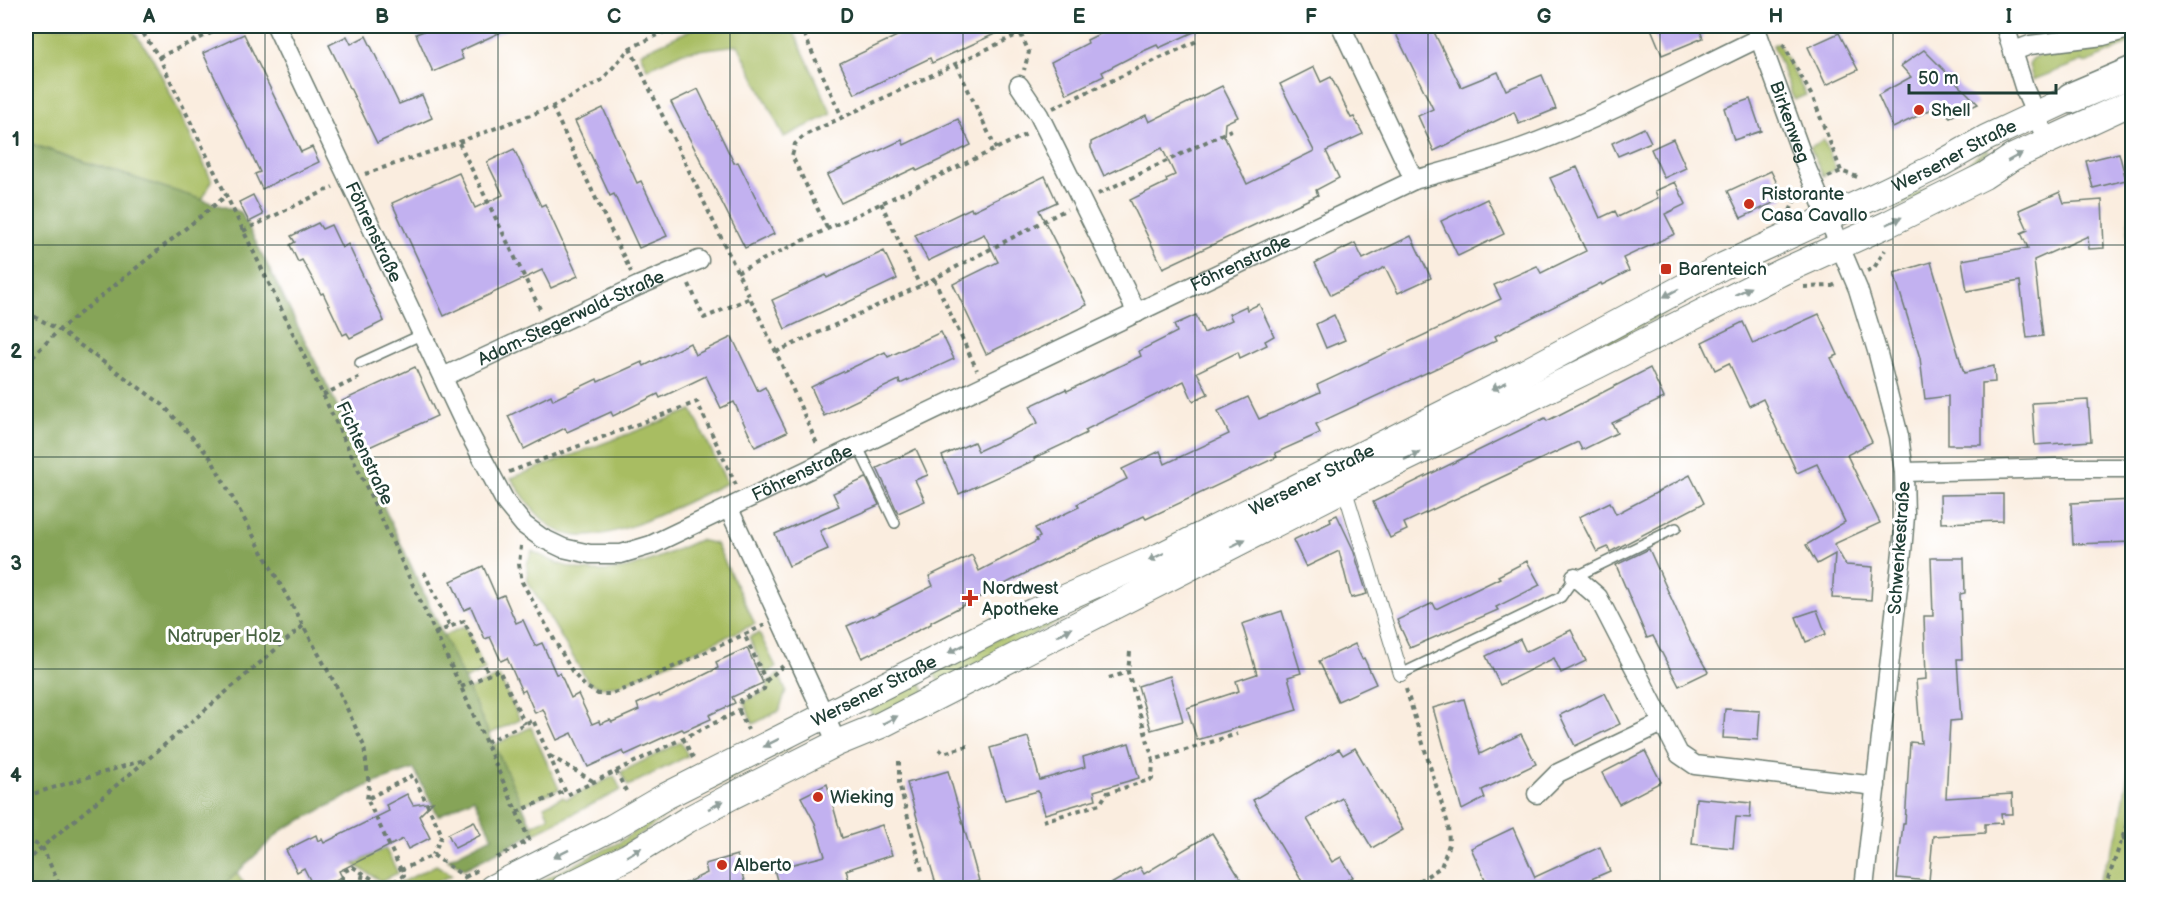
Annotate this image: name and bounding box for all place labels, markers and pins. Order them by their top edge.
place label: Shell [1931,100,1971,121]
marker: Shell [1912,103,1926,117]
place label: Ristorante Casa Cavallo [1761,184,1868,226]
marker: Ristorante Casa Cavallo [1742,197,1756,211]
place label: Barenteich [1678,259,1767,280]
marker: Barenteich [1659,262,1673,276]
place label: Nordwest Apotheke [982,578,1059,620]
marker: Nordwest Apotheke [963,591,977,605]
place label: Wieking [830,787,894,808]
marker: Wieking [811,790,825,804]
place label: Alberto [734,855,792,876]
marker: Alberto [715,858,729,872]

